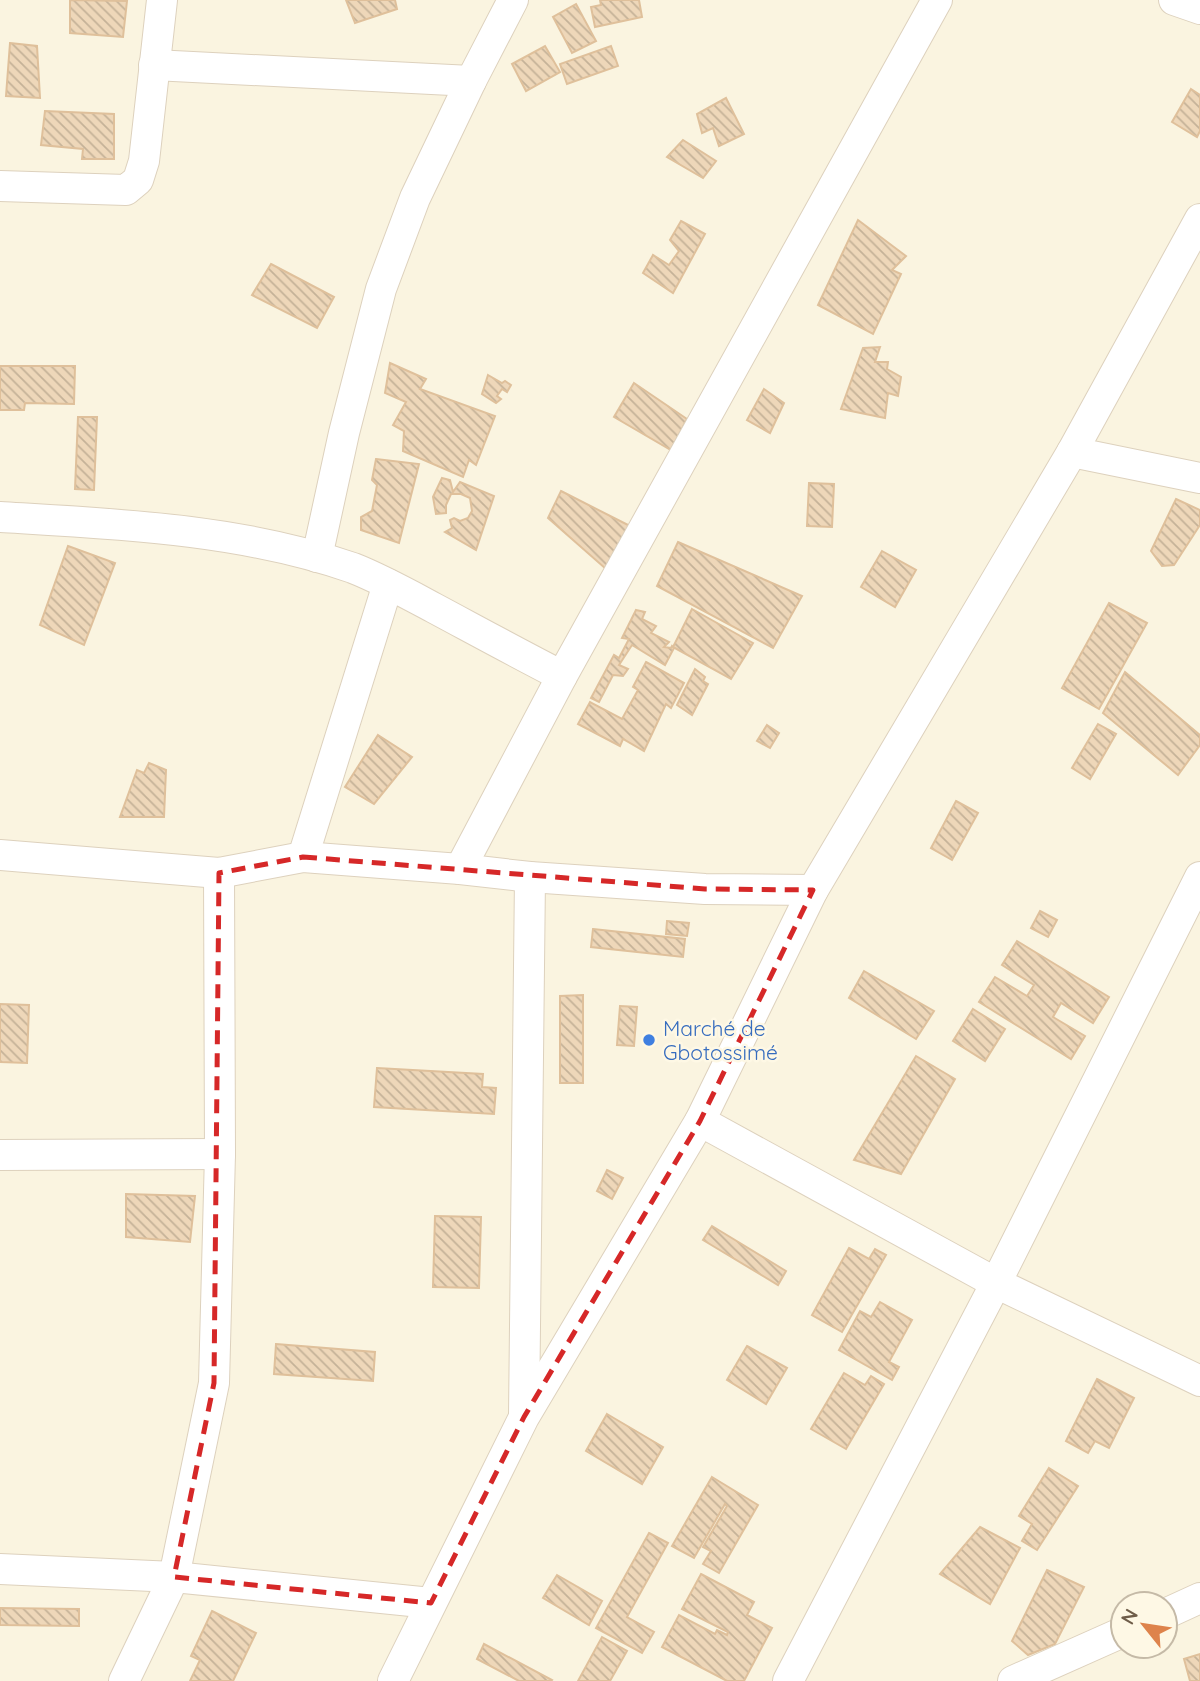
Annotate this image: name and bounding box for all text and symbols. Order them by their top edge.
place label: Marché de Gbotossimé [663,1015,778,1065]
marker: Marché de Gbotossimé [641,1032,657,1048]
north arrow [1109,1590,1179,1660]
text: N [1115,1604,1143,1629]

